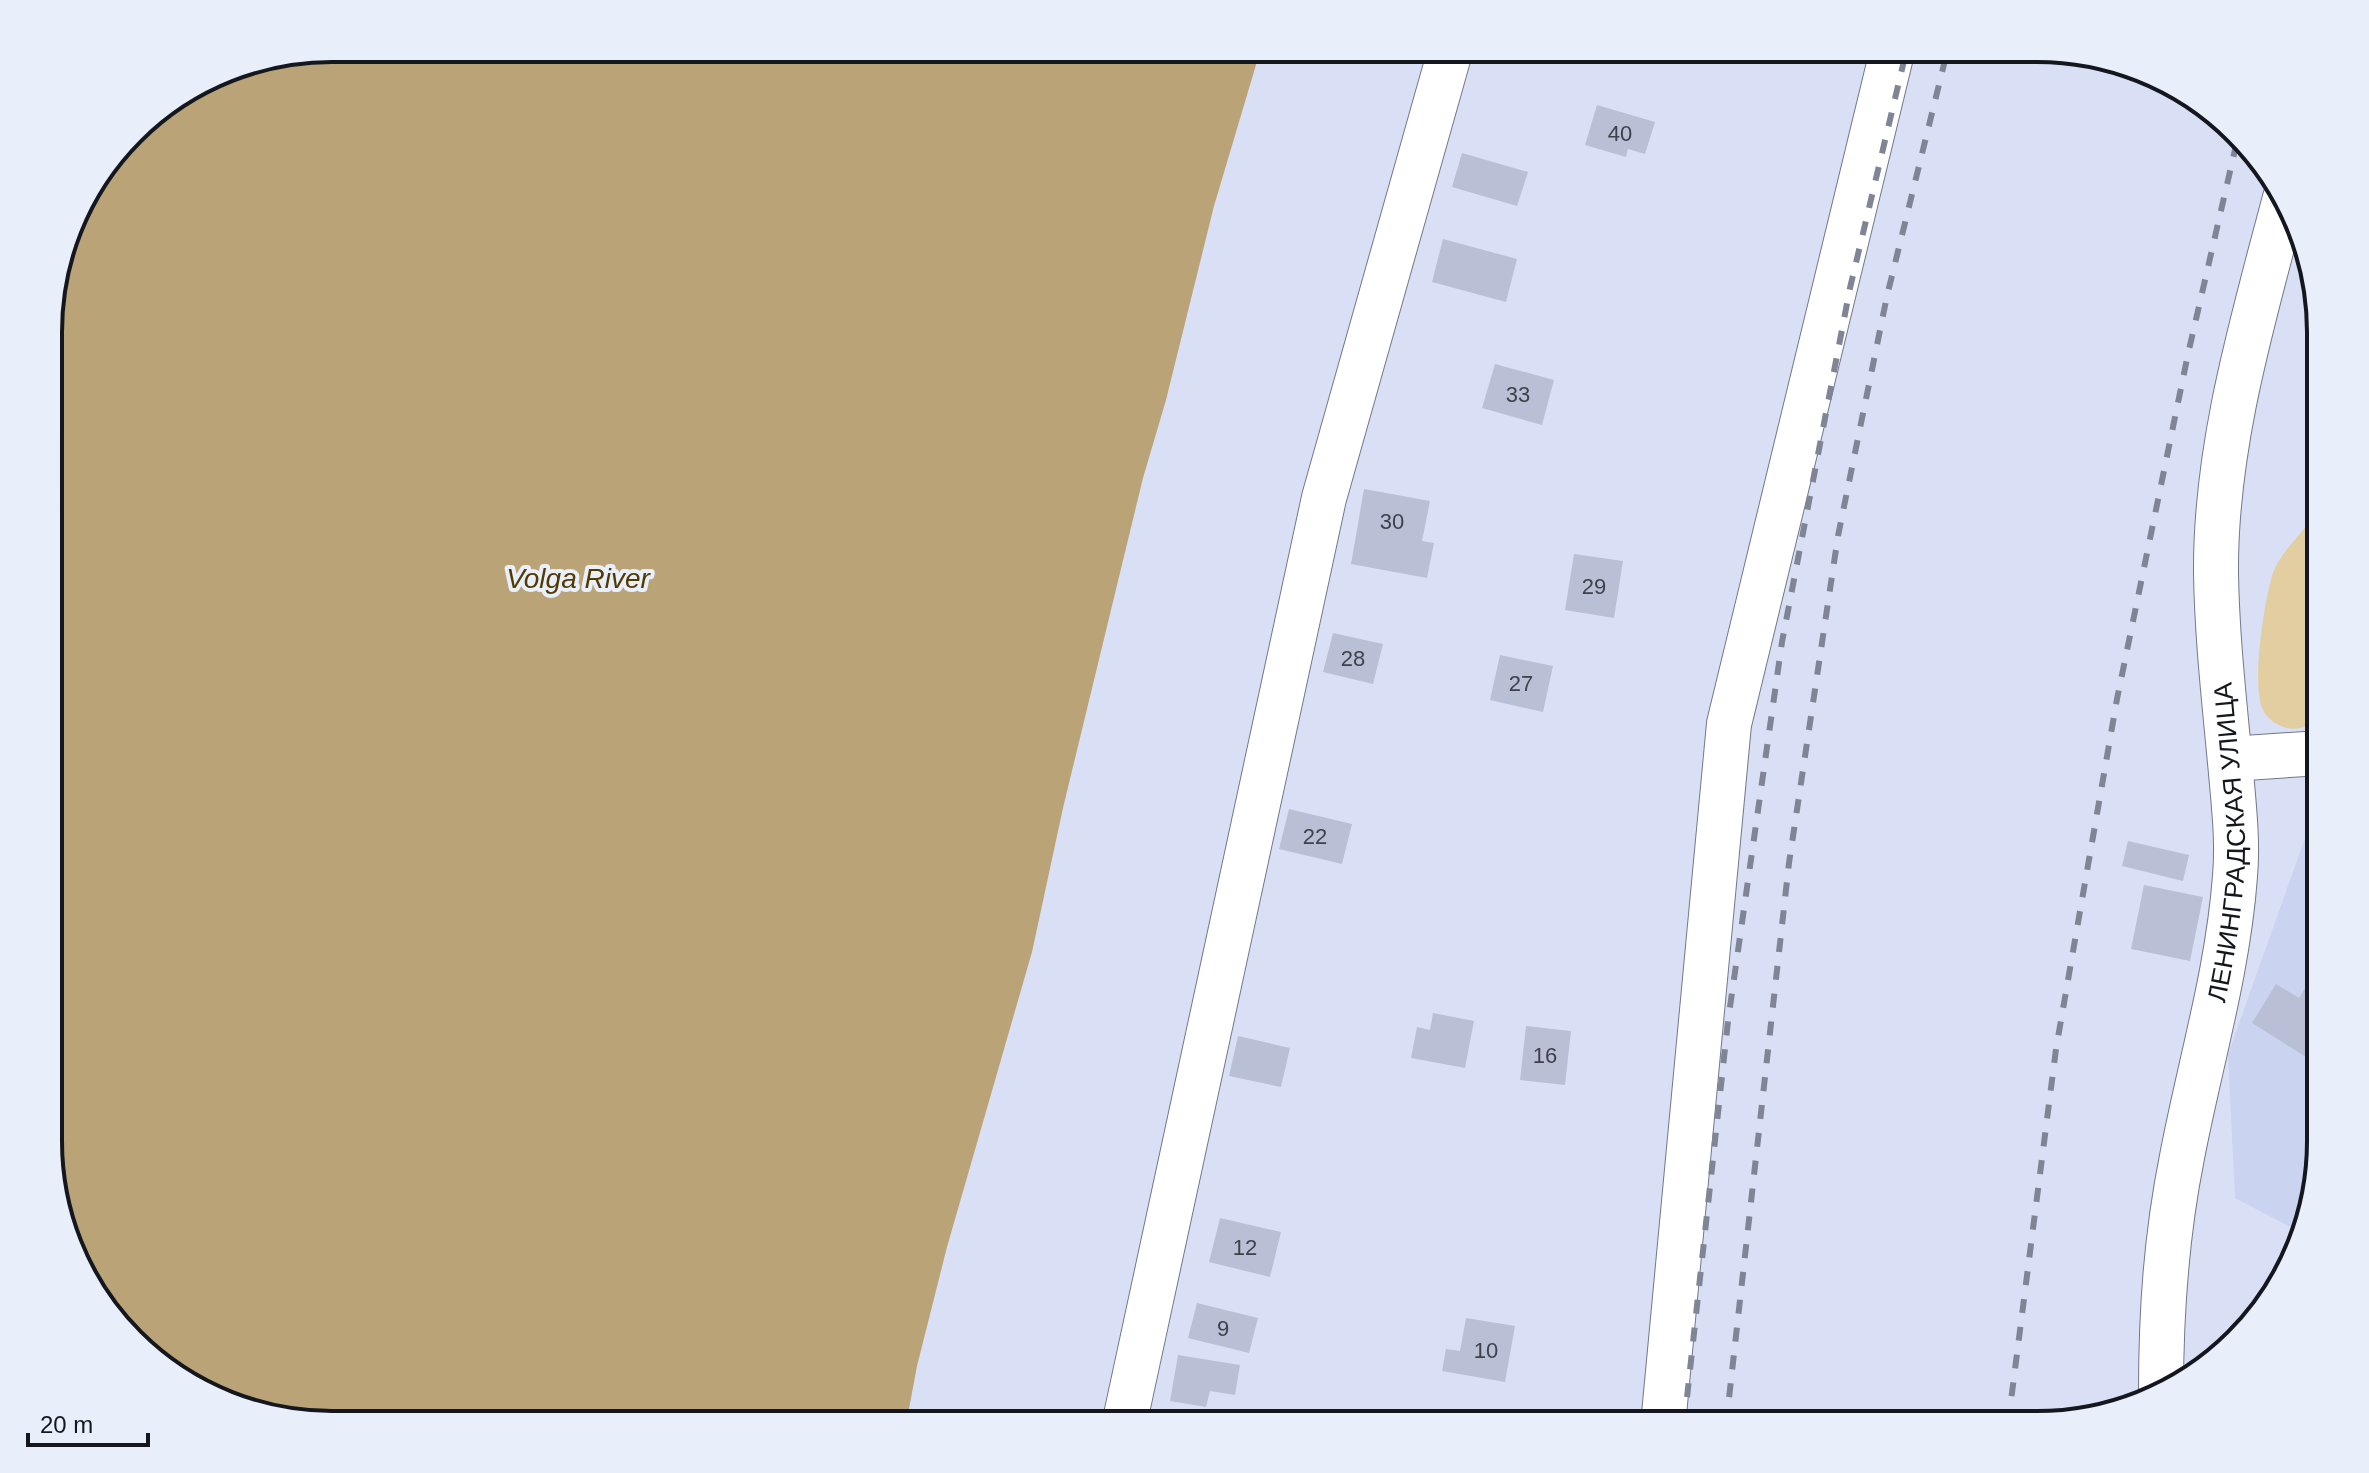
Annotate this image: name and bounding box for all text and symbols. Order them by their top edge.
house number: 40 [1608,121,1632,146]
house number: 33 [1506,382,1530,407]
house number: 30 [1380,509,1404,534]
water label: Volga River [506,563,652,594]
house number: 29 [1582,574,1606,599]
house number: 28 [1341,646,1365,671]
house number: 27 [1509,671,1533,696]
street label: ЛЕНИНГРАДСКАЯ УЛИЦА [2201,680,2251,1005]
house number: 22 [1303,824,1327,849]
house number: 16 [1533,1043,1557,1068]
house number: 12 [1233,1235,1257,1260]
house number: 9 [1217,1316,1229,1341]
house number: 10 [1474,1338,1498,1363]
scale bar [28,1397,148,1447]
text: 20 m [40,1411,93,1438]

